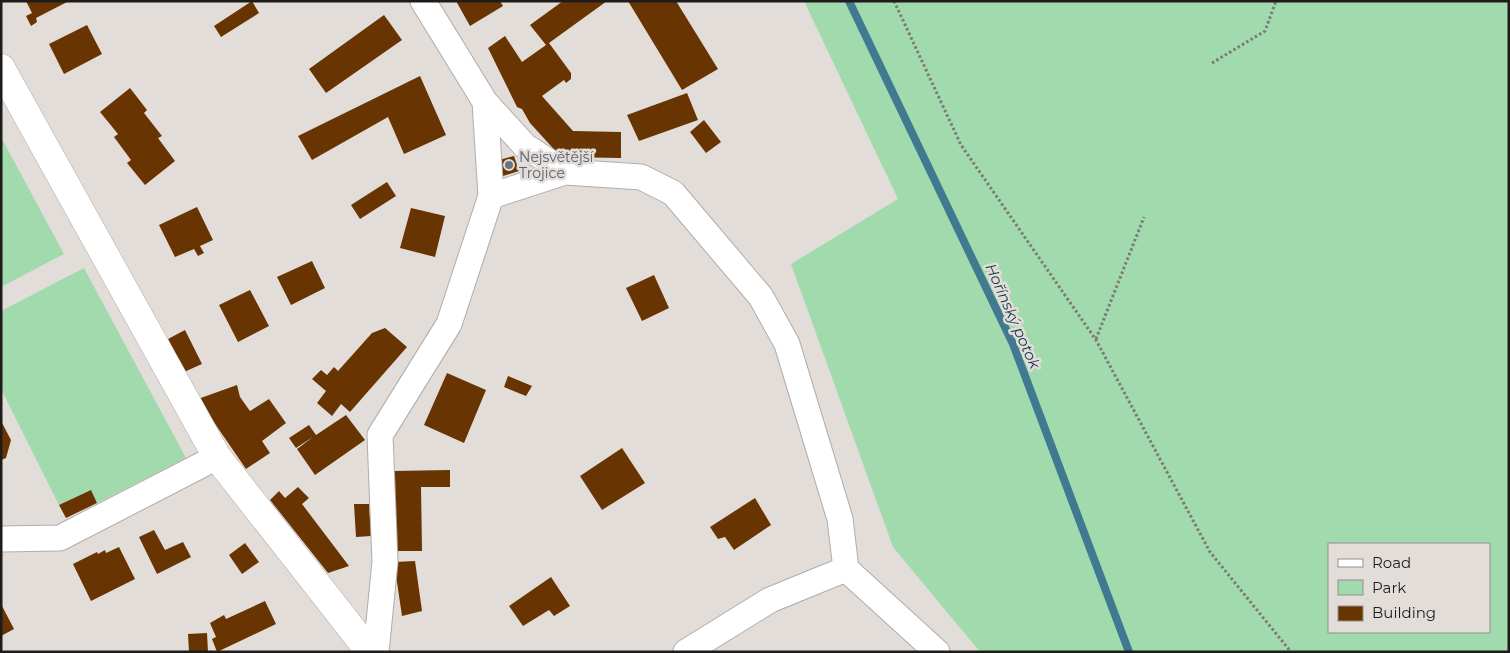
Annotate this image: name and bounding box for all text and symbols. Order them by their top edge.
place label: Nejsvětější Trojice [519,148,595,182]
marker: Nejsvětější Trojice [503,159,515,171]
water label: Hořínský potok [981,260,1045,373]
legend [1328,543,1490,633]
text: Road [1372,553,1411,572]
text: Park [1372,578,1406,597]
text: Building [1372,603,1436,622]

